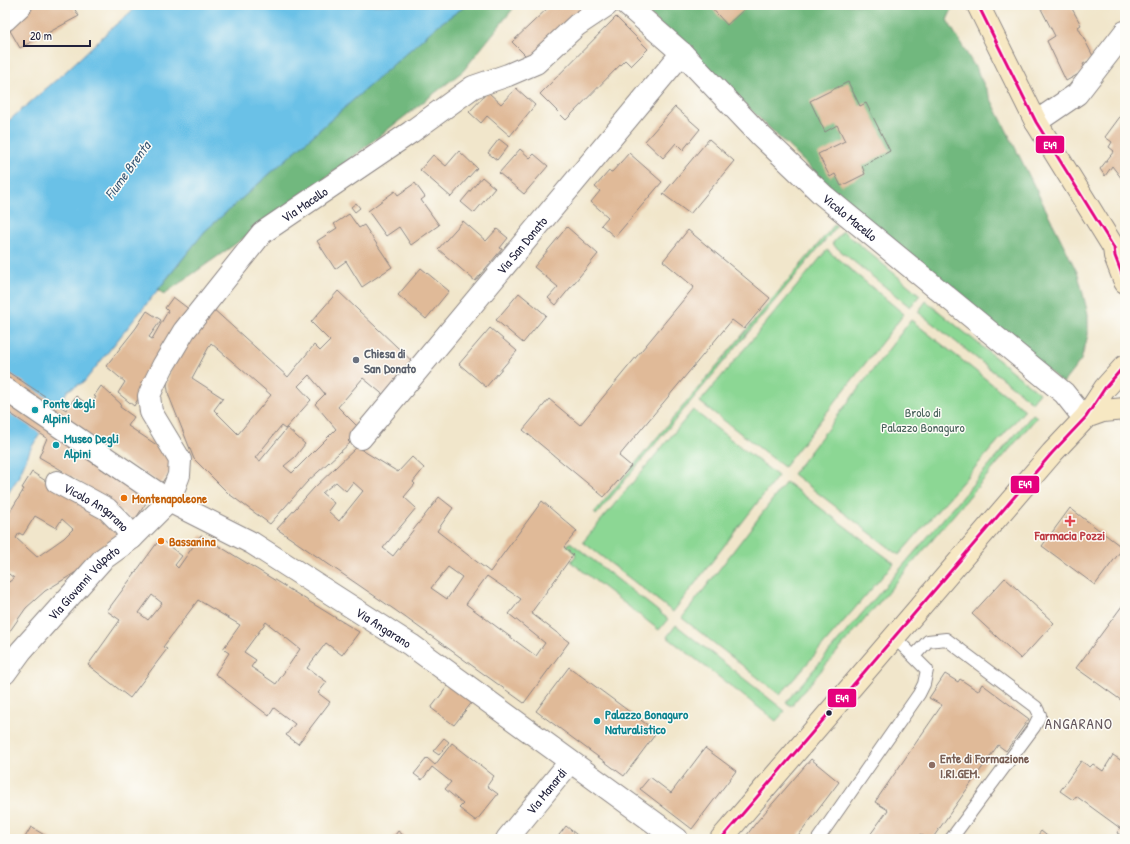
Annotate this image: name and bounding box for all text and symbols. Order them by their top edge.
scale bar [24,22,90,48]
text: 20 m [30,27,52,44]
line badge: E49 [1035,135,1065,154]
water label: Fiume Brenta [100,136,155,203]
text: E49 [1043,138,1057,152]
street label: Via Macello [278,182,331,226]
street label: Vicolo Macello [819,189,881,245]
street label: Via San Donato [492,212,551,278]
place label: Chiesa di San Donato [364,344,417,377]
marker: Chiesa di San Donato [351,355,361,365]
place label: Ponte degli Alpini [43,394,95,428]
park label: Brolo di Palazzo Bonaguro [881,403,965,436]
marker: Ponte degli Alpini [30,405,40,415]
place label: Museo Degli Alpini [64,429,119,463]
marker: Museo Degli Alpini [51,440,61,450]
line badge: E49 [1010,475,1040,494]
text: E49 [1018,477,1032,491]
street label: Vicolo Angarano [60,478,134,535]
place label: Montenapoleone [132,489,208,508]
marker: Montenapoleone [119,493,129,503]
marker: Farmacia Pozzi [1065,516,1075,526]
place label: Farmacia Pozzi [1034,526,1105,544]
place label: Bassanina [169,532,216,550]
marker: Bassanina [156,536,166,546]
street label: Via Giovanni Volpato [44,541,123,624]
street label: Via Angarano [352,603,415,652]
line badge: E49 [827,688,857,708]
text: E49 [835,691,849,705]
place label: Palazzo Bonaguro Naturalistico [605,705,689,738]
unlabelled marker [824,708,834,718]
district label: ANGARANO [1045,713,1113,734]
marker: Palazzo Bonaguro Naturalistico [592,716,602,726]
place label: Ente di Formazione I.RI.GEM. [940,749,1030,782]
marker: Ente di Formazione I.RI.GEM. [927,760,937,770]
street label: Via Manardi [522,764,571,818]

